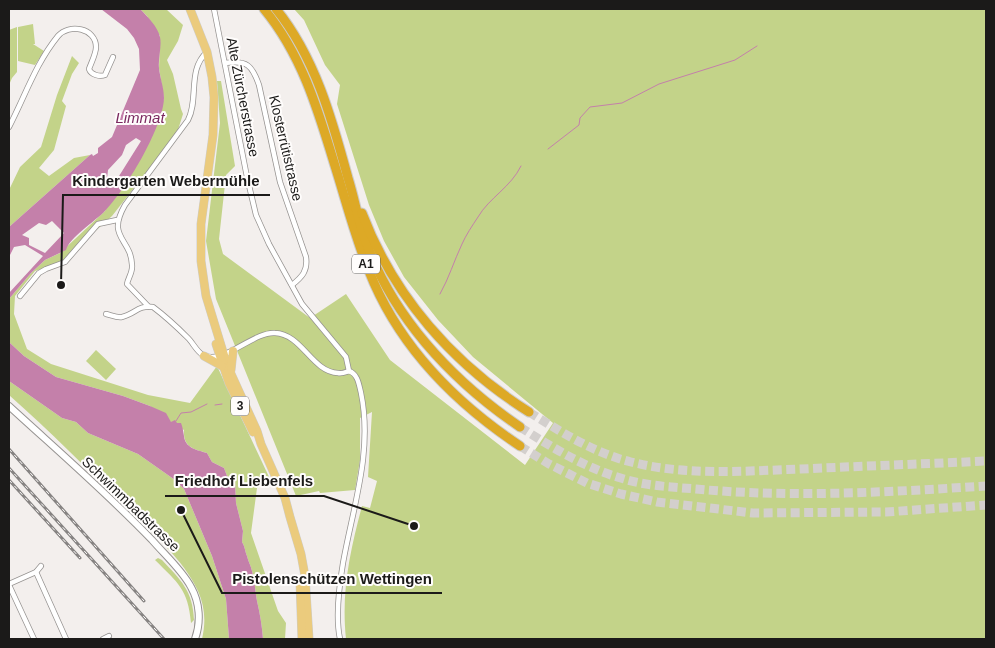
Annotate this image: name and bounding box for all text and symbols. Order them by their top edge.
street label: Alte Zürcherstrasse [224,36,262,158]
street label: Klosterrütistrasse [266,94,306,203]
water label: Limmat [115,109,165,126]
callout: Kindergarten Webermühle [63,165,270,195]
text: Kindergarten Webermühle [72,172,260,189]
road number: A1 [352,254,380,274]
road number: 3 [231,396,249,416]
street label: Schwimmbadstrasse [79,453,183,555]
callout: Friedhof Liebenfels [165,466,324,496]
text: Friedhof Liebenfels [175,472,313,489]
callout: Pistolenschützen Wettingen [222,563,442,593]
text: Pistolenschützen Wettingen [232,570,432,587]

